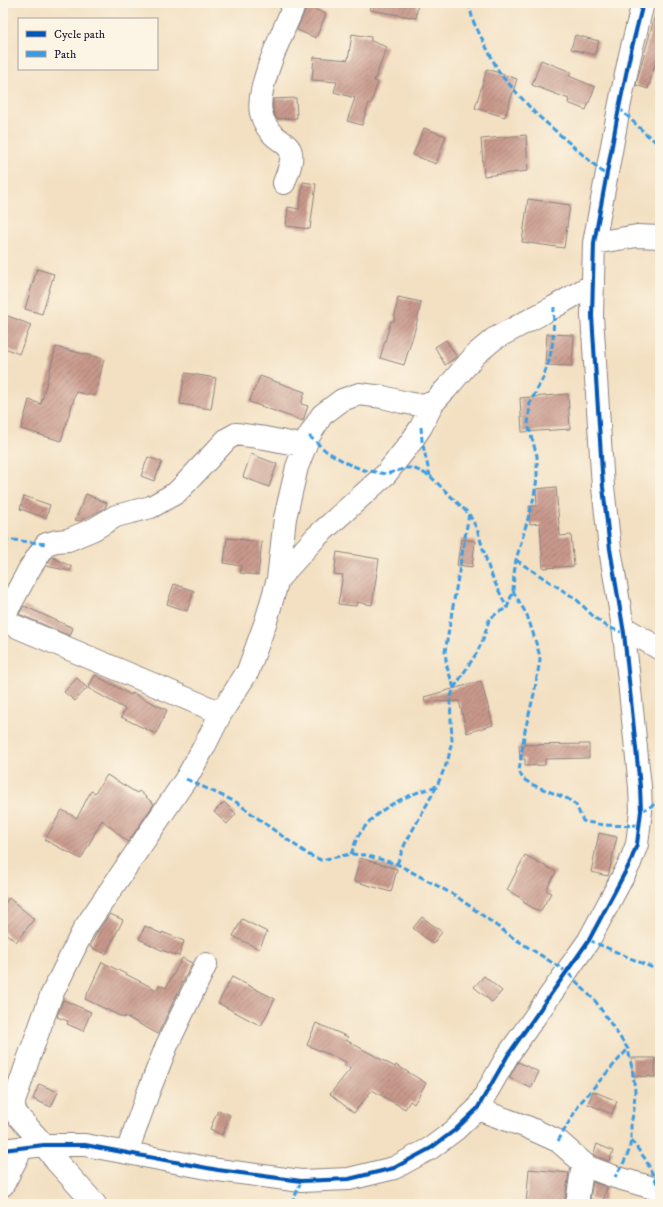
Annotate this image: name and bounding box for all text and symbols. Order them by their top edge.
legend [18,18,158,70]
text: Cycle path [54,27,106,42]
text: Path [54,47,77,62]

